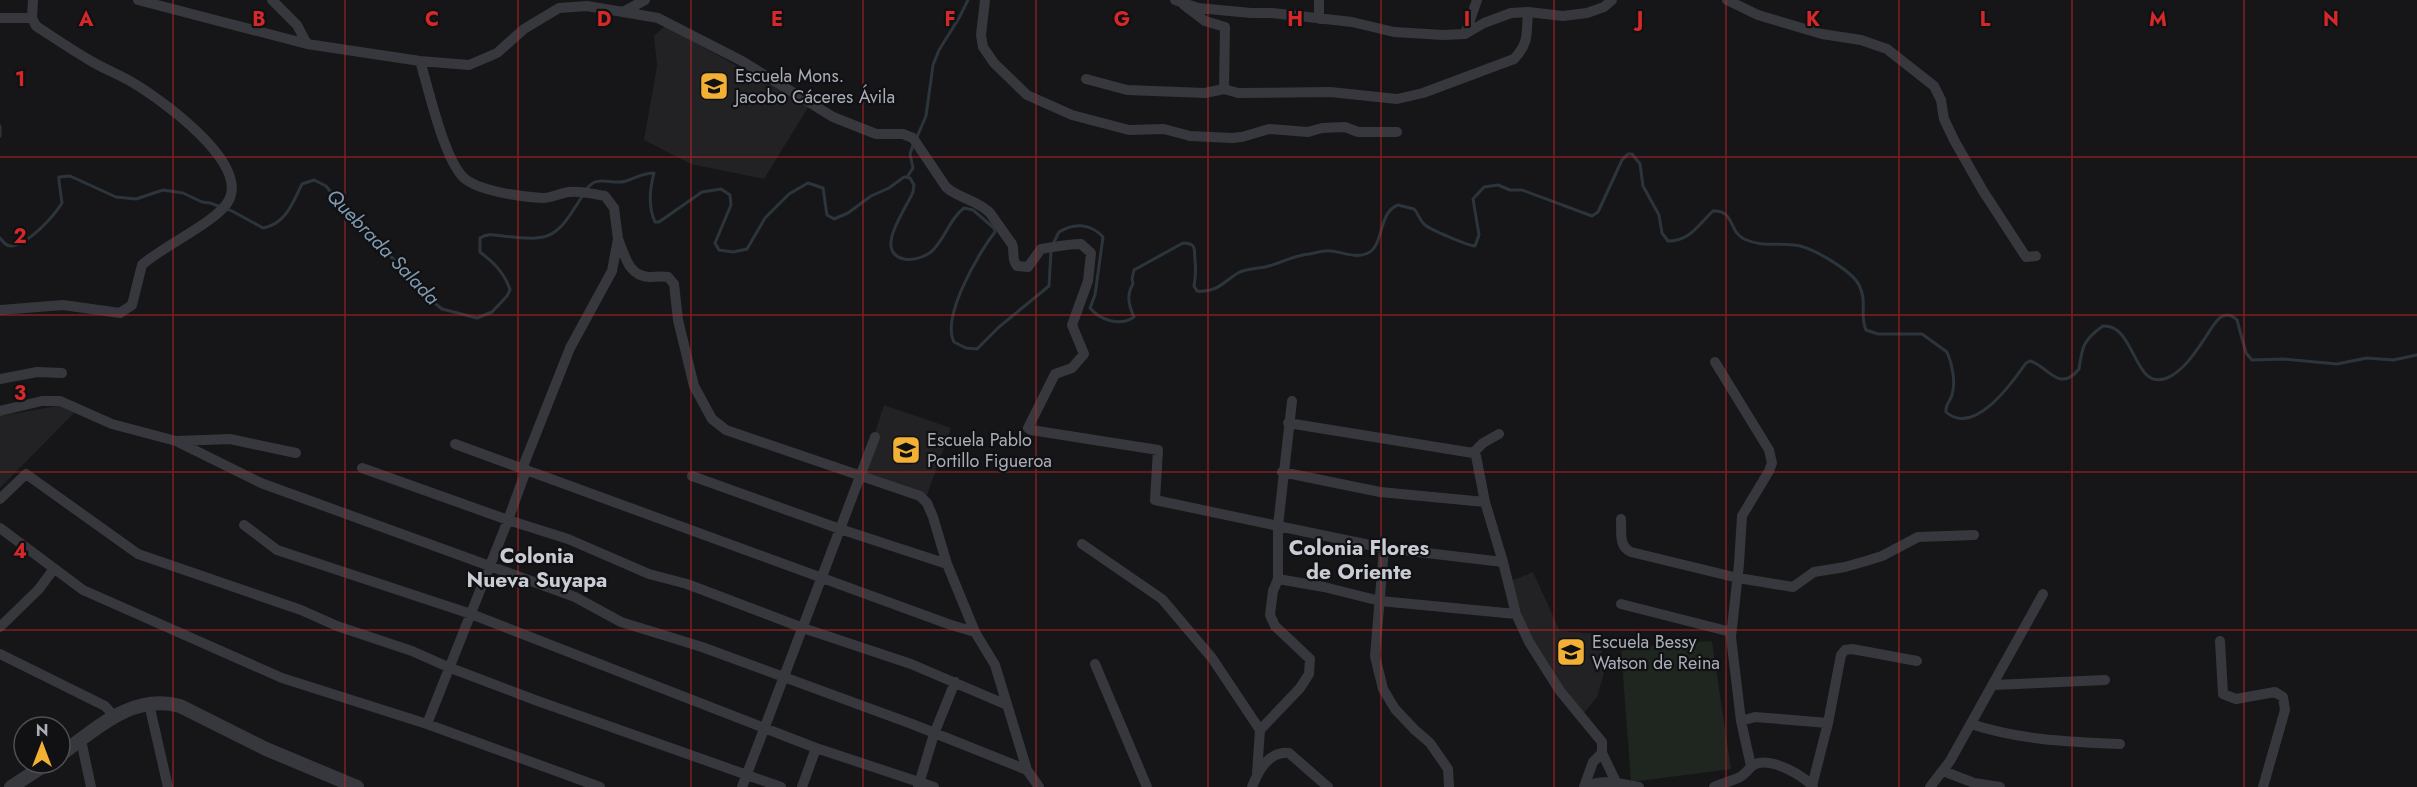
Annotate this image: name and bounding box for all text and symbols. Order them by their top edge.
text: A [78,5,94,34]
text: B [252,5,266,34]
text: C [425,5,439,34]
text: D [597,5,611,34]
text: E [771,5,783,34]
text: F [944,5,956,34]
text: G [1114,5,1130,34]
text: H [1287,5,1303,34]
text: I [1464,5,1470,34]
text: J [1633,5,1643,34]
text: K [1806,5,1820,34]
text: L [1980,5,1991,34]
text: M [2149,5,2167,34]
text: N [2323,5,2339,34]
place label: Escuela Mons. Jacobo Cáceres Ávila [733,63,895,110]
text: 1 [15,65,25,94]
school or university icon: Escuela Mons. Jacobo Cáceres Ávila [698,70,730,102]
water label: Quebrada Salada [320,182,446,312]
text: 2 [13,222,27,251]
text: 3 [14,379,26,408]
place label: Escuela Pablo Portillo Figueroa [927,427,1052,474]
school or university icon: Escuela Pablo Portillo Figueroa [890,434,922,466]
district label: Colonia Flores de Oriente [1289,533,1430,587]
text: 4 [13,537,27,566]
district label: Colonia Nueva Suyapa [467,541,607,595]
place label: Escuela Bessy Watson de Reina [1592,629,1720,676]
school or university icon: Escuela Bessy Watson de Reina [1555,636,1587,668]
north arrow [12,715,72,775]
text: N [36,719,48,742]

